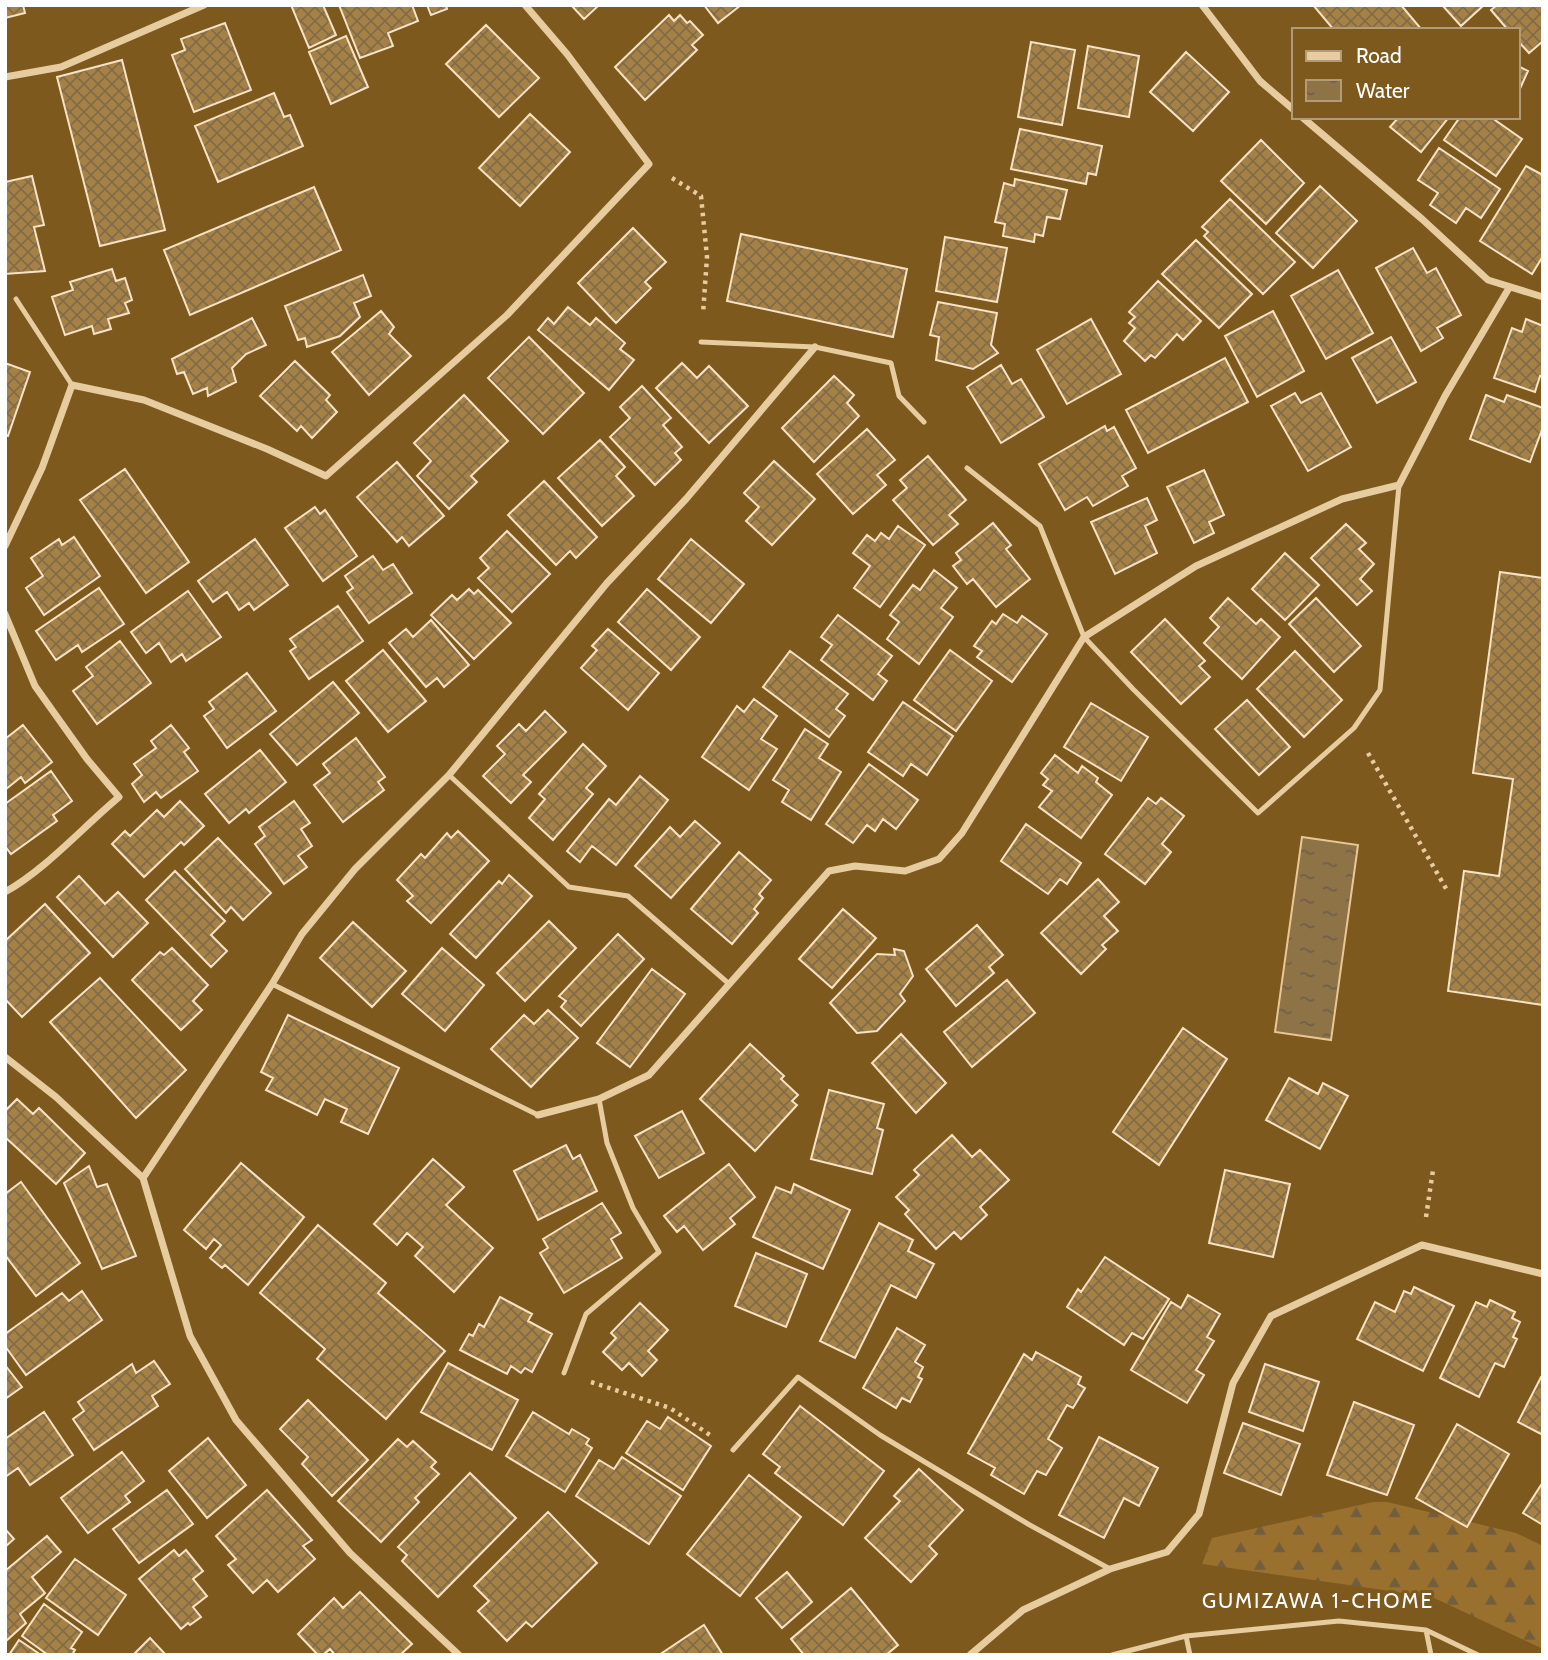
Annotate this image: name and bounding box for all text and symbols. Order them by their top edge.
legend [1292,28,1520,119]
text: Road [1356,43,1402,68]
text: Water [1356,78,1410,103]
district label: GUMIZAWA 1-CHOME [1202,1588,1434,1613]

